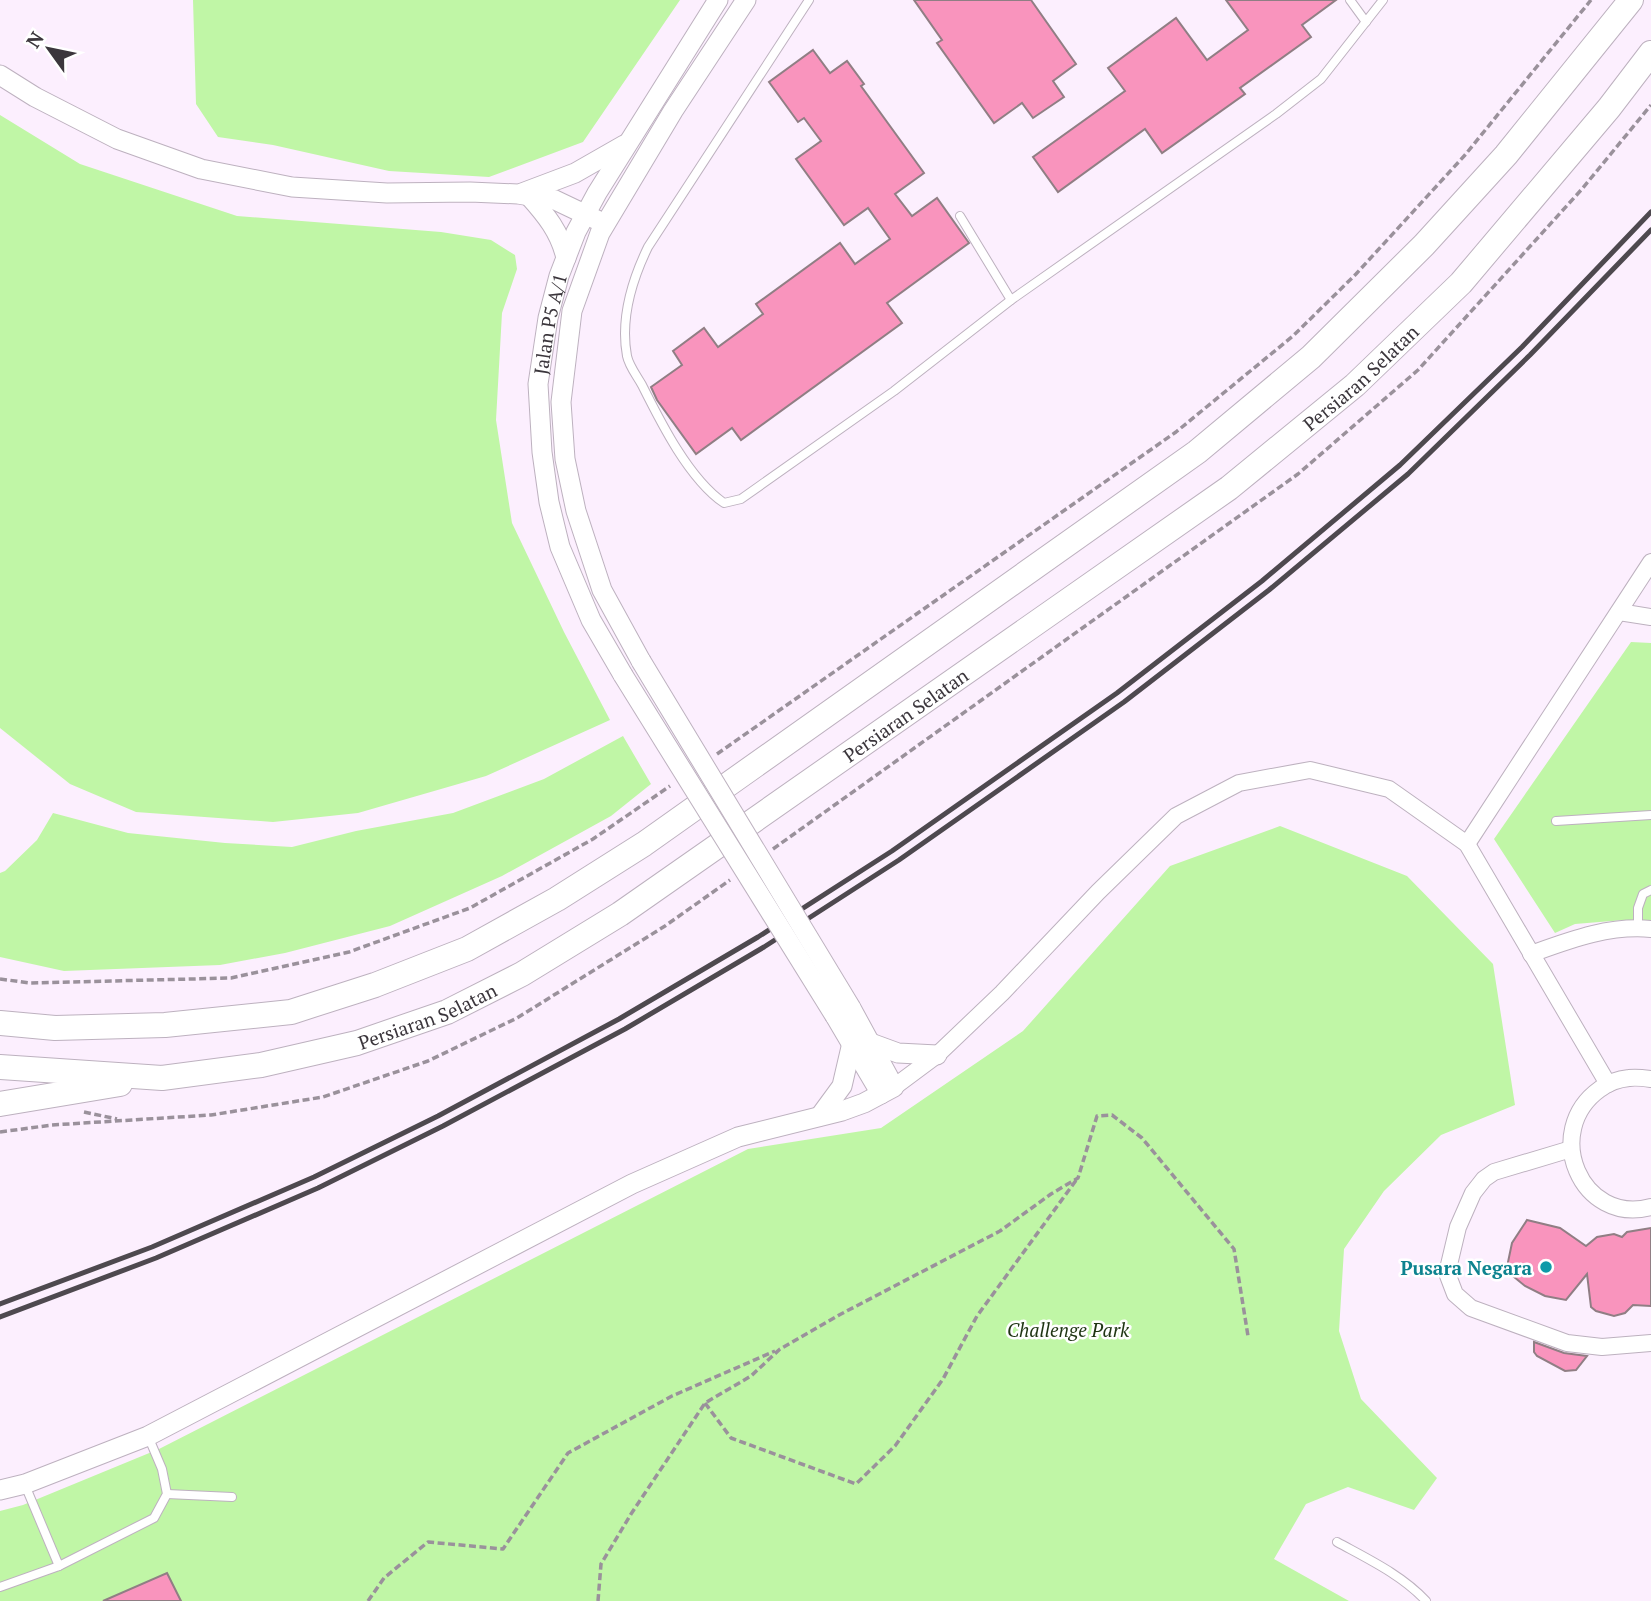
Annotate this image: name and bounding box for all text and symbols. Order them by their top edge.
north arrow [14,14,84,84]
text: N [20,26,49,52]
street label: Jalan P5 A/1 [527,271,572,376]
street label: Persiaran Selatan [1297,319,1423,435]
street label: Persiaran Selatan [838,662,973,767]
street label: Persiaran Selatan [355,977,501,1054]
place label: Pusara Negara [1400,1255,1532,1280]
marker: Pusara Negara [1538,1259,1554,1275]
park label: Challenge Park [1007,1317,1130,1342]

